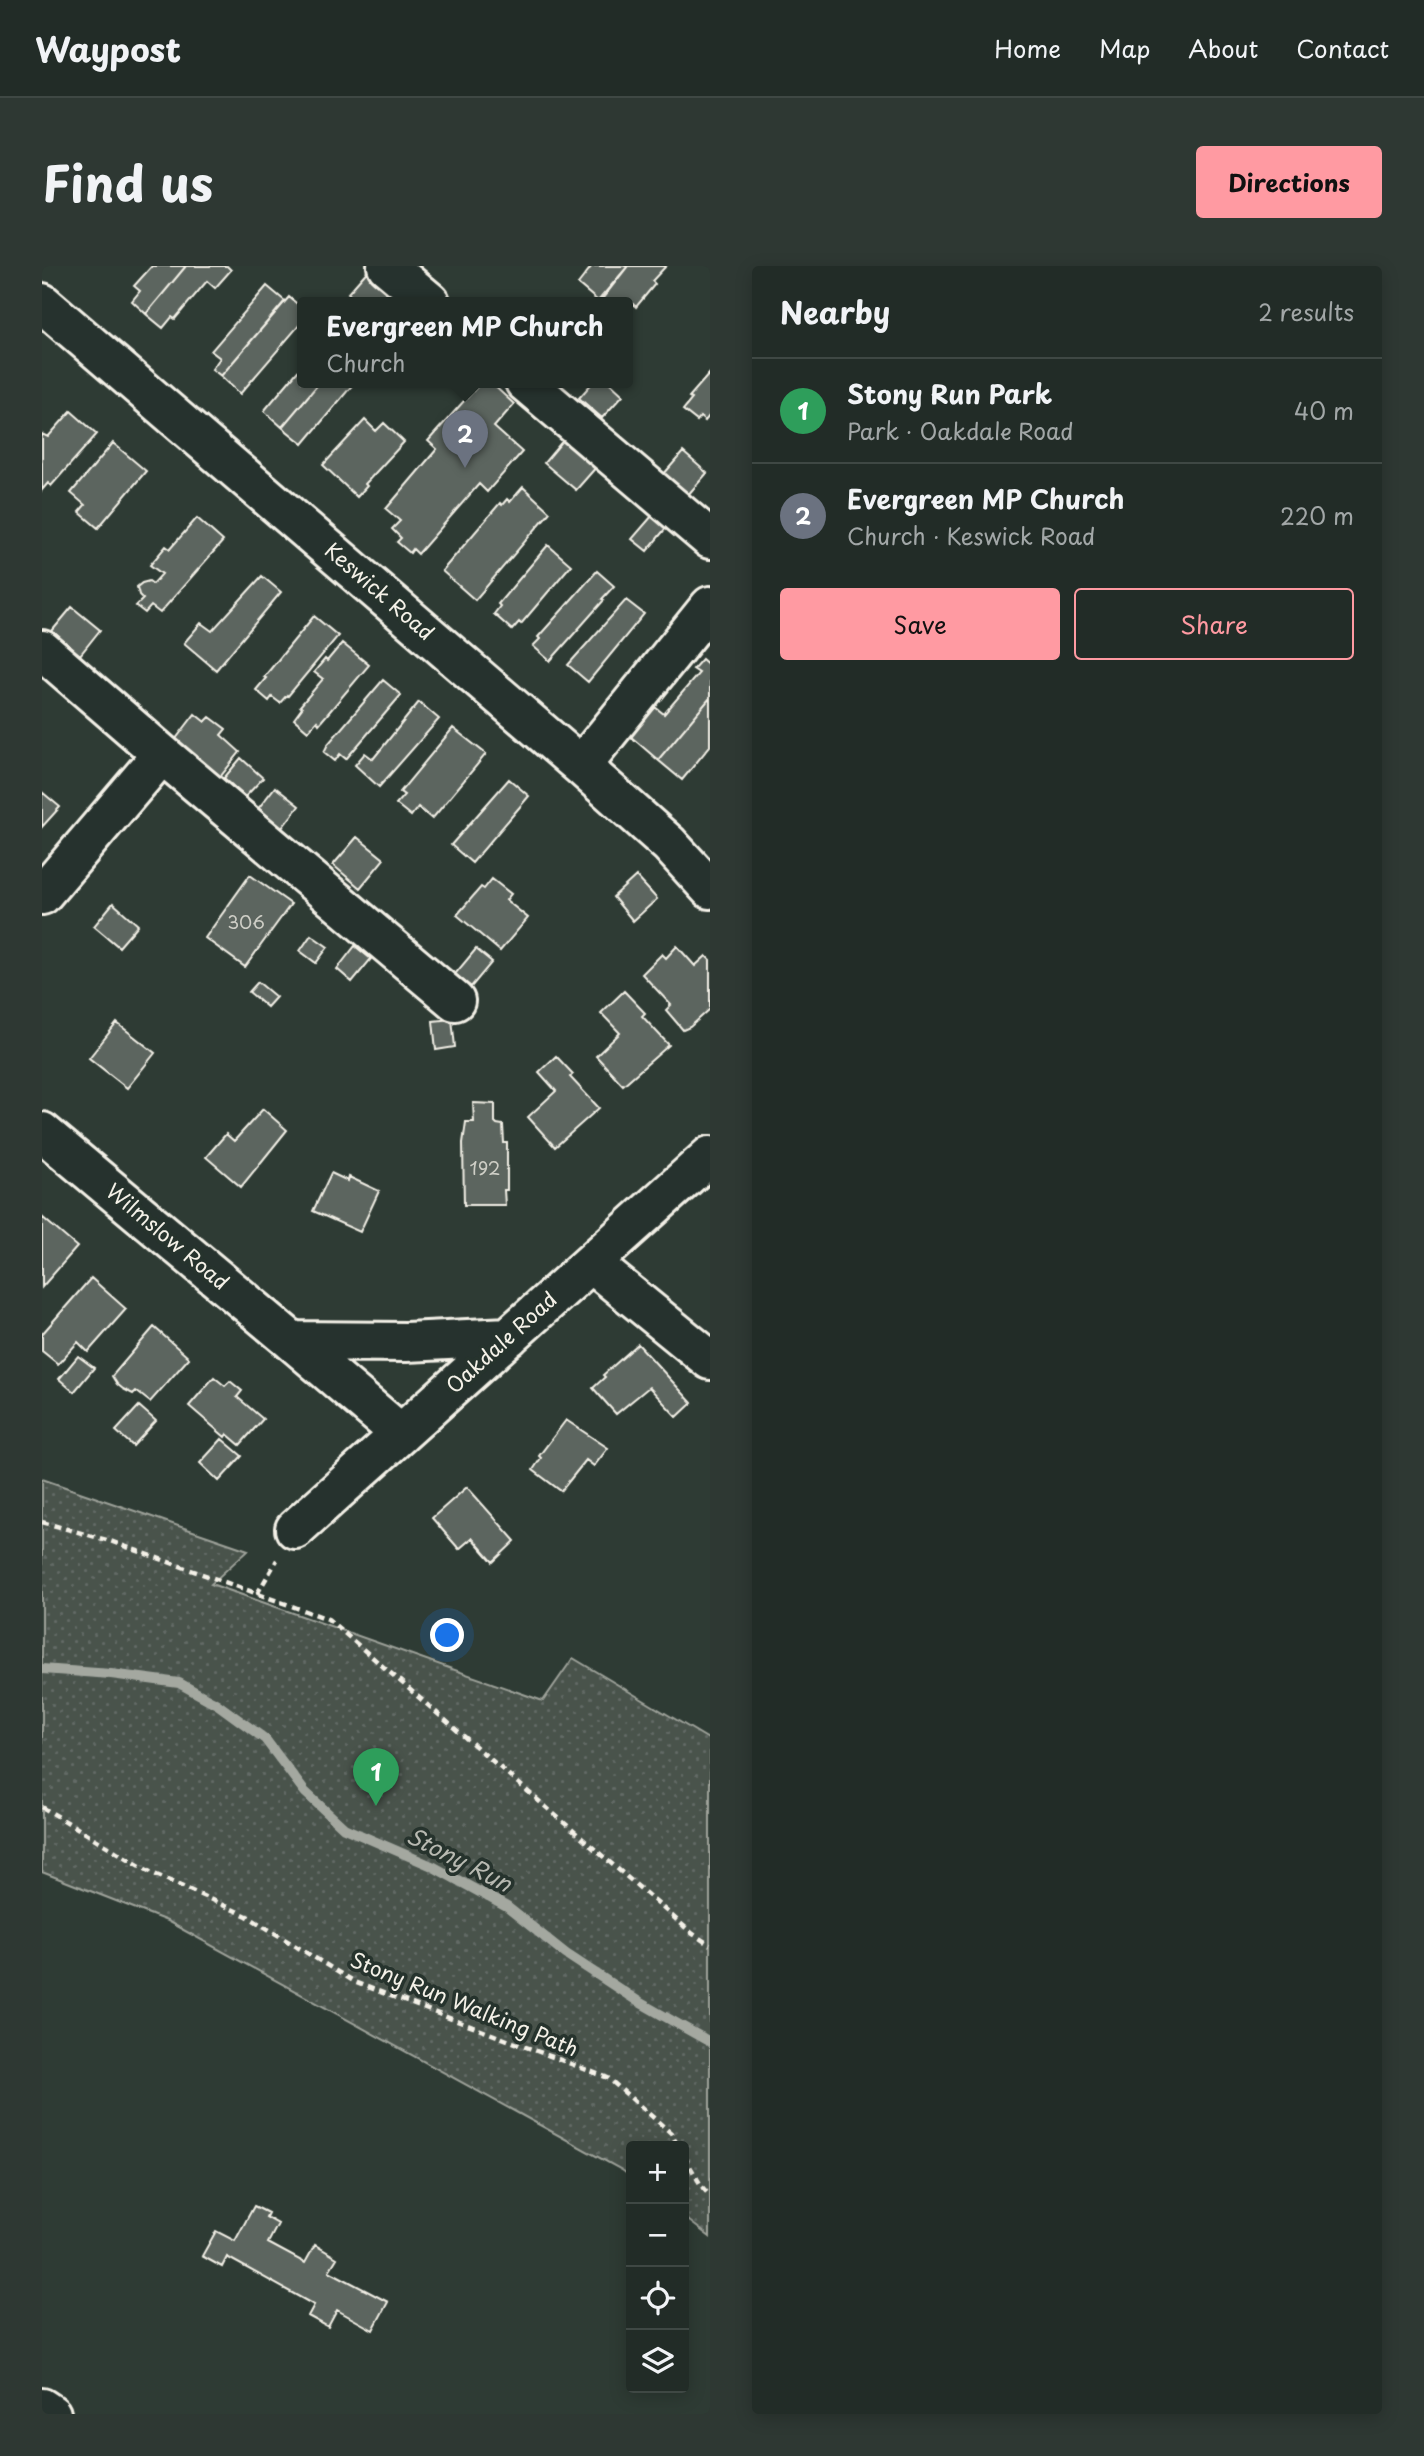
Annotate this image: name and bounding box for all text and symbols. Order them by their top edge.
text: Waypost [35,23,181,73]
text: Home [994,30,1061,66]
text: Map [1099,30,1150,66]
text: About [1188,30,1258,66]
text: Contact [1296,30,1389,66]
text: Find us [42,145,213,219]
button: Directions [1196,146,1382,218]
text: Nearby [780,289,890,334]
text: 2 results [1258,294,1354,329]
popup [297,297,633,388]
text: Evergreen MP Church [326,306,604,345]
text: Church [326,345,405,380]
text: Stony Run Park [847,374,1052,413]
text: 1 [798,393,809,428]
text: 40 m [1294,393,1354,428]
pin: 2 [442,410,488,468]
text: Park · Oakdale Road [847,413,1074,448]
text: Evergreen MP Church [847,479,1124,518]
text: 2 [795,498,811,533]
text: 220 m [1280,498,1354,533]
text: Church · Keswick Road [847,518,1095,553]
street label: Keswick Road [318,534,442,647]
button: Save [780,588,1060,660]
button: Share [1074,588,1354,660]
house number: 306 [227,908,265,935]
house number: 192 [470,1154,500,1181]
street label: Wilmslow Road [100,1174,237,1297]
street label: Oakdale Road [438,1283,563,1400]
your location [430,1618,464,1652]
pin: 1 [353,1748,399,1806]
water label: Stony Run [401,1817,519,1901]
street label: Stony Run Walking Path [346,1943,584,2064]
map controls [626,2141,689,2393]
button: + [626,2141,689,2204]
button: − [626,2204,689,2267]
button: locate [626,2267,689,2330]
button: layers [626,2330,689,2393]

